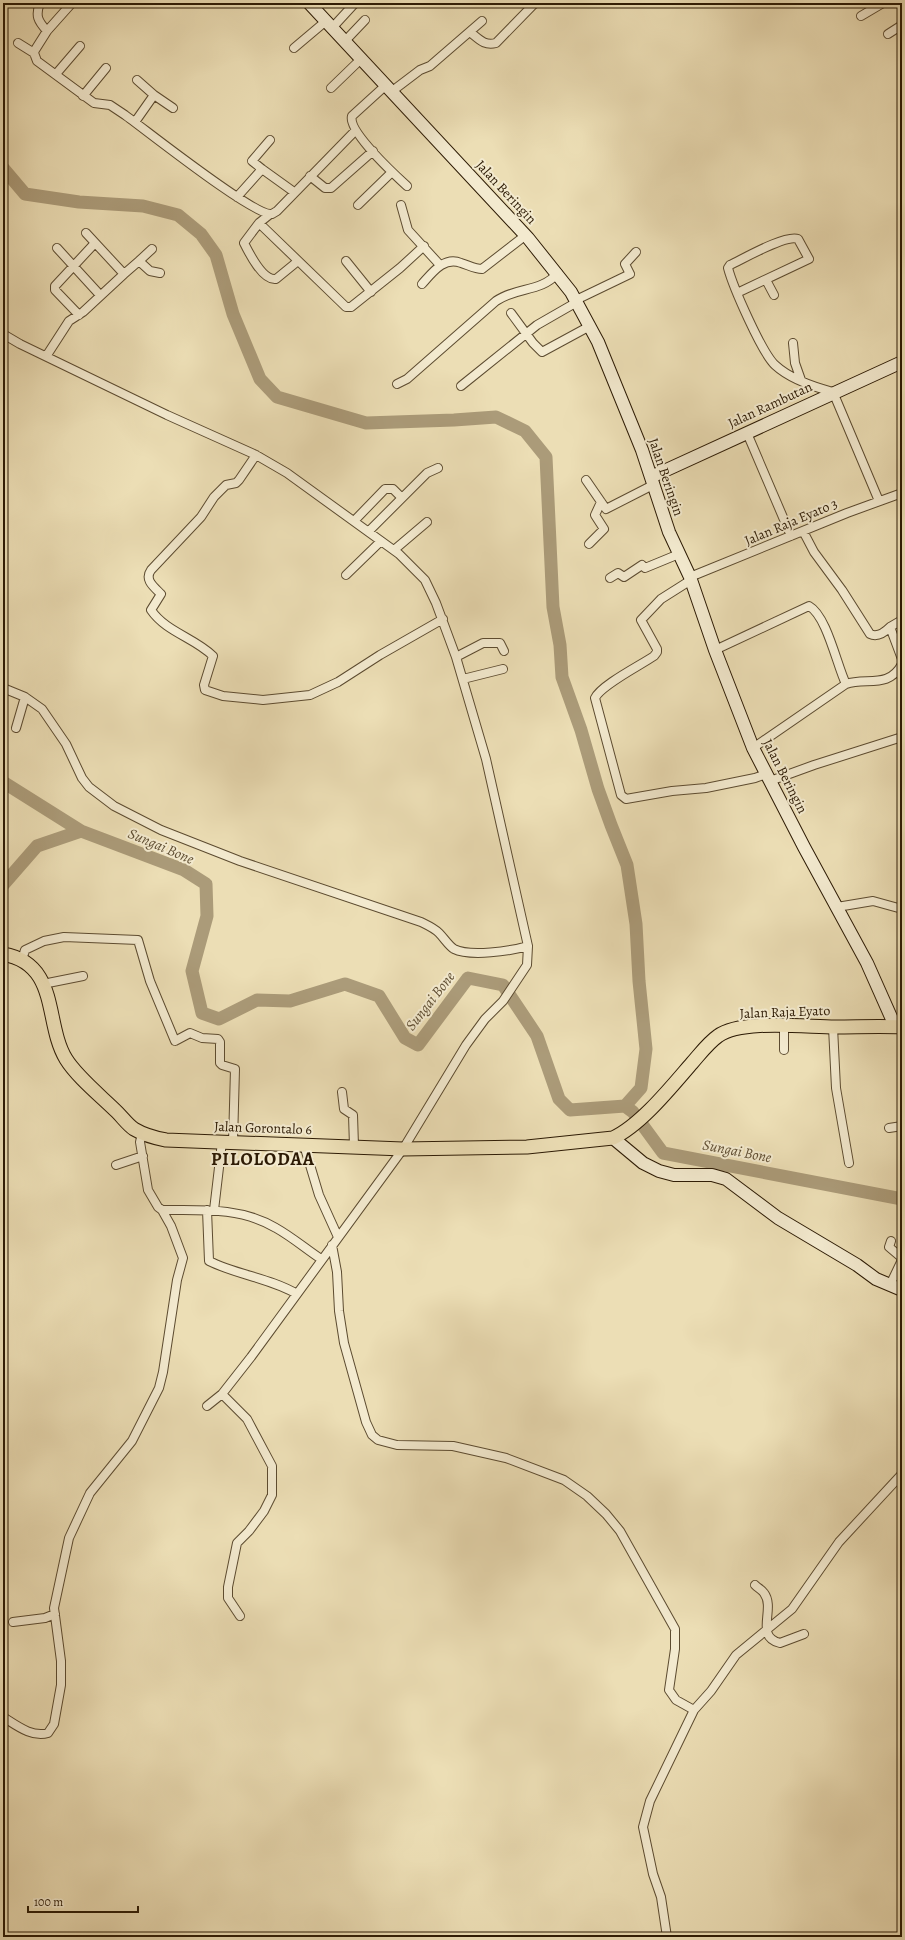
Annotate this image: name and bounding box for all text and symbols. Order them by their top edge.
street label: Jalan Beringin [471,156,541,228]
street label: Jalan Rambutan [725,377,816,433]
street label: Jalan Beringin [644,436,688,519]
street label: Jalan Raja Eyato 3 [742,494,841,550]
street label: Jalan Beringin [758,736,812,817]
water label: Sungai Bone [125,823,198,869]
water label: Sungai Bone [401,967,460,1035]
street label: Jalan Raja Eyato [739,1001,831,1023]
street label: Jalan Gorontalo 6 [214,1117,312,1139]
water label: Sungai Bone [701,1135,774,1168]
district label: PILOLODAA [211,1147,315,1171]
scale bar [28,1888,138,1914]
text: 100 m [34,1894,63,1910]

